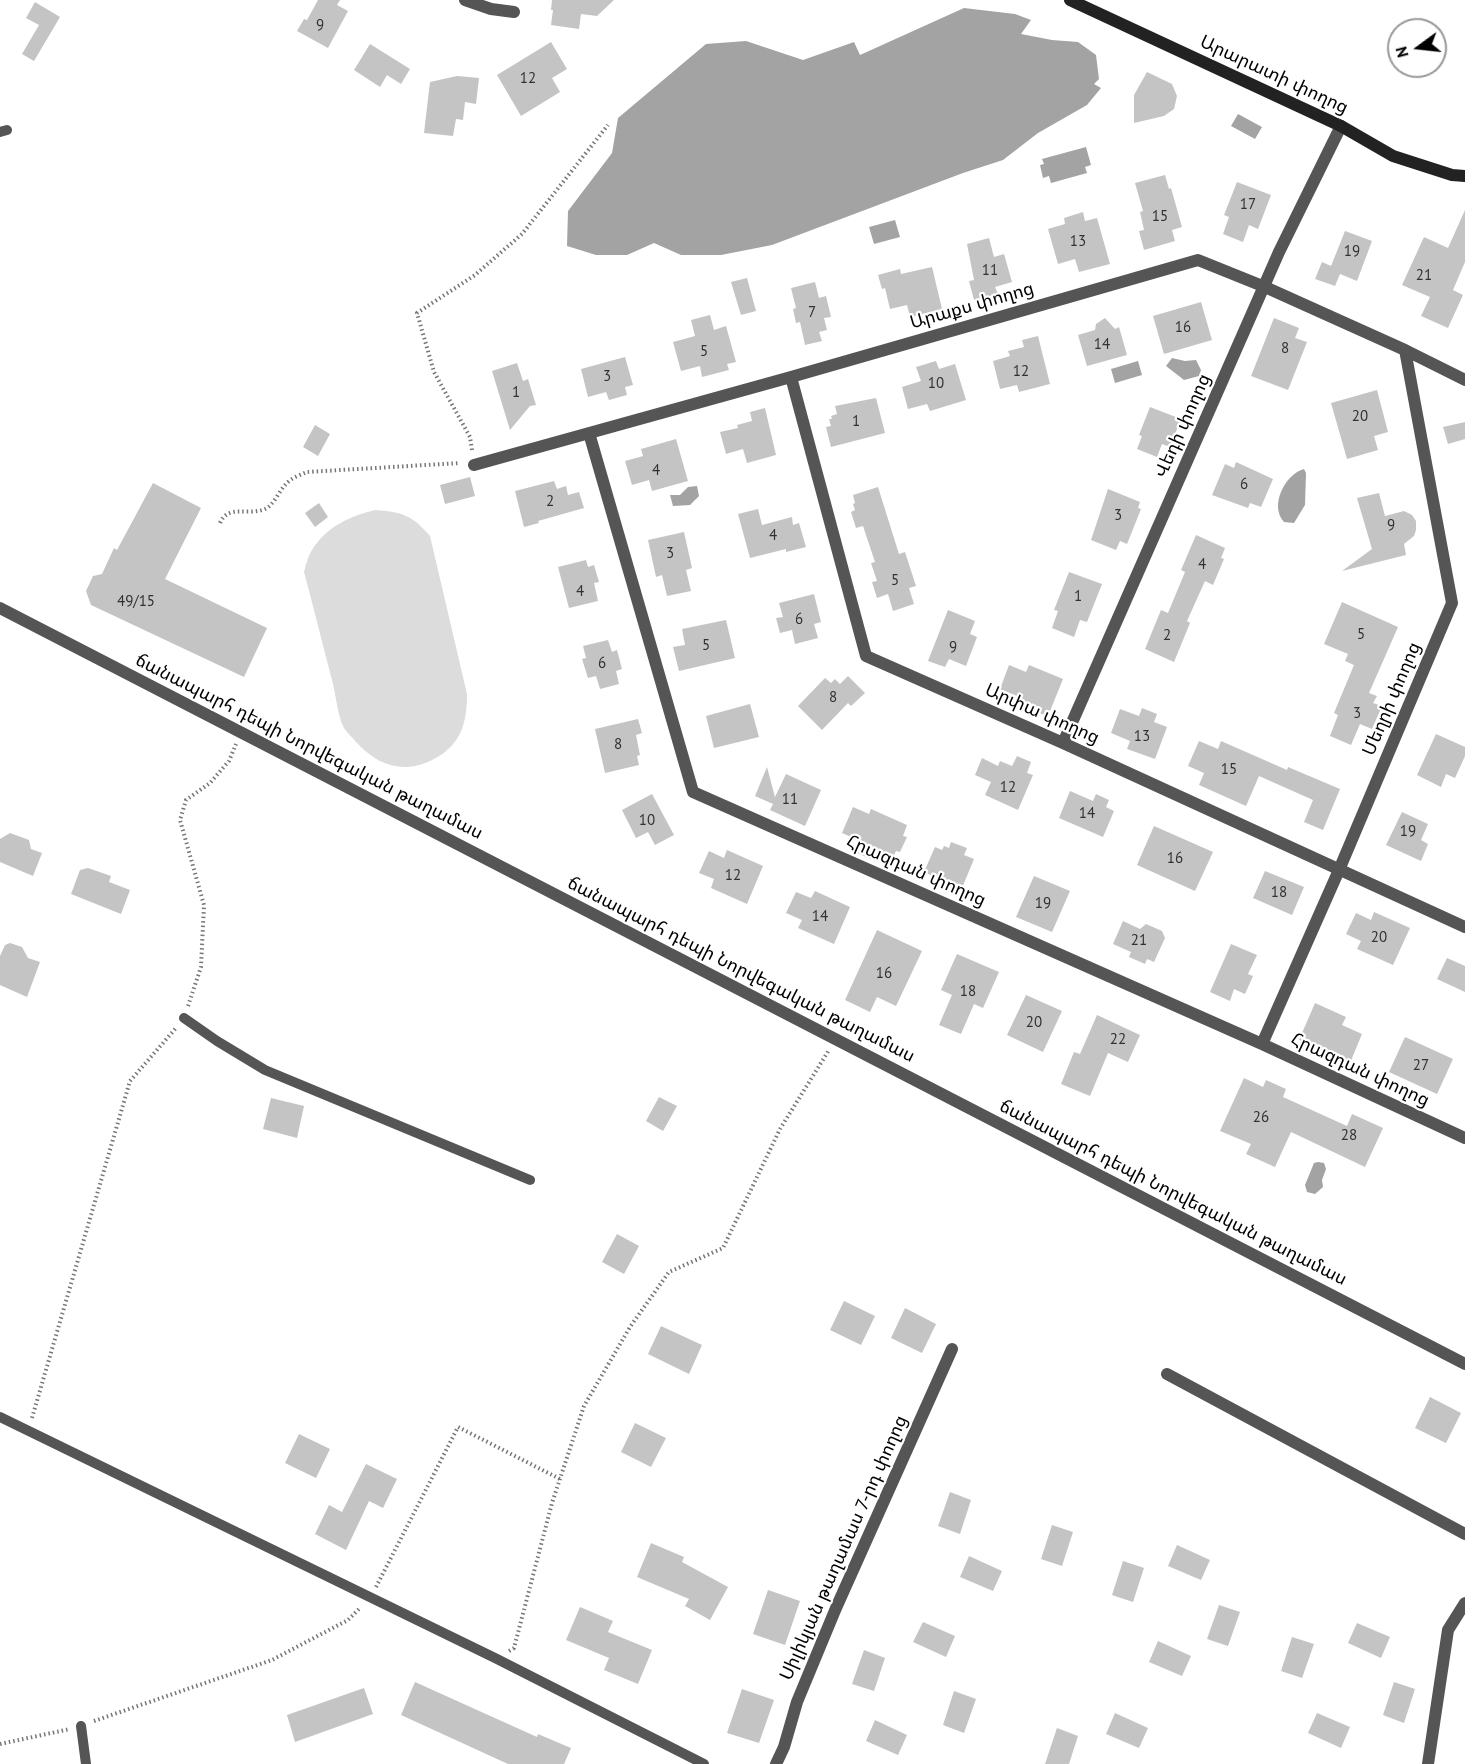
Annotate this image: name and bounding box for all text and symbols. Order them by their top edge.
house number: 9 [316,17,324,35]
north arrow [1387,18,1447,78]
street label: Արարատի փողոց [1196,31,1352,119]
text: N [1391,44,1413,60]
house number: 12 [520,70,536,88]
house number: 17 [1240,196,1256,214]
house number: 15 [1152,208,1168,226]
house number: 13 [1070,233,1086,251]
house number: 19 [1344,243,1360,261]
house number: 11 [982,262,998,280]
house number: 21 [1416,267,1432,285]
street label: Արաքս փողոց [908,278,1036,334]
house number: 7 [808,304,816,322]
house number: 16 [1175,319,1191,337]
house number: 14 [1094,336,1110,354]
house number: 8 [1281,340,1289,358]
house number: 5 [700,343,708,361]
house number: 12 [1013,363,1029,381]
house number: 3 [603,368,611,386]
street label: Վեդի փողոց [1150,371,1216,481]
house number: 10 [928,375,944,393]
house number: 1 [512,384,520,402]
house number: 20 [1352,408,1368,426]
house number: 1 [852,413,860,431]
house number: 4 [652,462,660,480]
house number: 6 [1240,476,1248,494]
house number: 2 [546,493,554,511]
house number: 3 [1114,507,1122,525]
house number: 9 [1387,517,1395,535]
house number: 4 [769,527,777,545]
house number: 3 [666,545,674,563]
house number: 4 [1198,556,1206,574]
house number: 5 [891,572,899,590]
house number: 4 [576,583,584,601]
house number: 1 [1074,588,1082,606]
house number: 49/15 [117,593,155,611]
house number: 6 [795,611,803,629]
house number: 5 [1357,626,1365,644]
house number: 2 [1163,627,1171,645]
house number: 5 [702,637,710,655]
house number: 9 [949,639,957,657]
street label: Մեղրի փողոց [1358,639,1426,759]
street label: ճանապարհ դեպի Նորվեգական թաղամաս [132,650,486,844]
house number: 6 [598,655,606,673]
street label: Արփա փողոց [981,679,1103,749]
house number: 8 [829,689,837,707]
house number: 3 [1353,705,1361,723]
house number: 13 [1134,728,1150,746]
house number: 8 [614,736,622,754]
house number: 15 [1221,761,1237,779]
house number: 12 [1000,779,1016,797]
house number: 11 [782,791,798,809]
house number: 14 [1079,805,1095,823]
house number: 10 [639,812,655,830]
house number: 19 [1400,823,1416,841]
street label: Հրազդան փողոց [843,831,989,911]
house number: 16 [1167,850,1183,868]
house number: 12 [725,867,741,885]
street label: ճանապարհ դեպի Նորվեգական թաղամաս [564,873,918,1067]
house number: 18 [1271,884,1287,902]
house number: 19 [1035,895,1051,913]
house number: 14 [812,908,828,926]
house number: 20 [1371,929,1387,947]
house number: 21 [1131,932,1147,950]
house number: 16 [876,965,892,983]
house number: 18 [960,983,976,1001]
house number: 20 [1026,1014,1042,1032]
street label: Հրազդան փողոց [1287,1028,1433,1112]
house number: 22 [1110,1031,1126,1049]
house number: 27 [1413,1057,1429,1075]
street label: ճանապարհ դեպի Նորվեգական թաղամաս [996,1096,1350,1290]
house number: 26 [1253,1109,1269,1127]
house number: 28 [1341,1127,1357,1145]
street label: Սիլիկյան թաղամաս 7-րդ փողոց [776,1412,912,1684]

